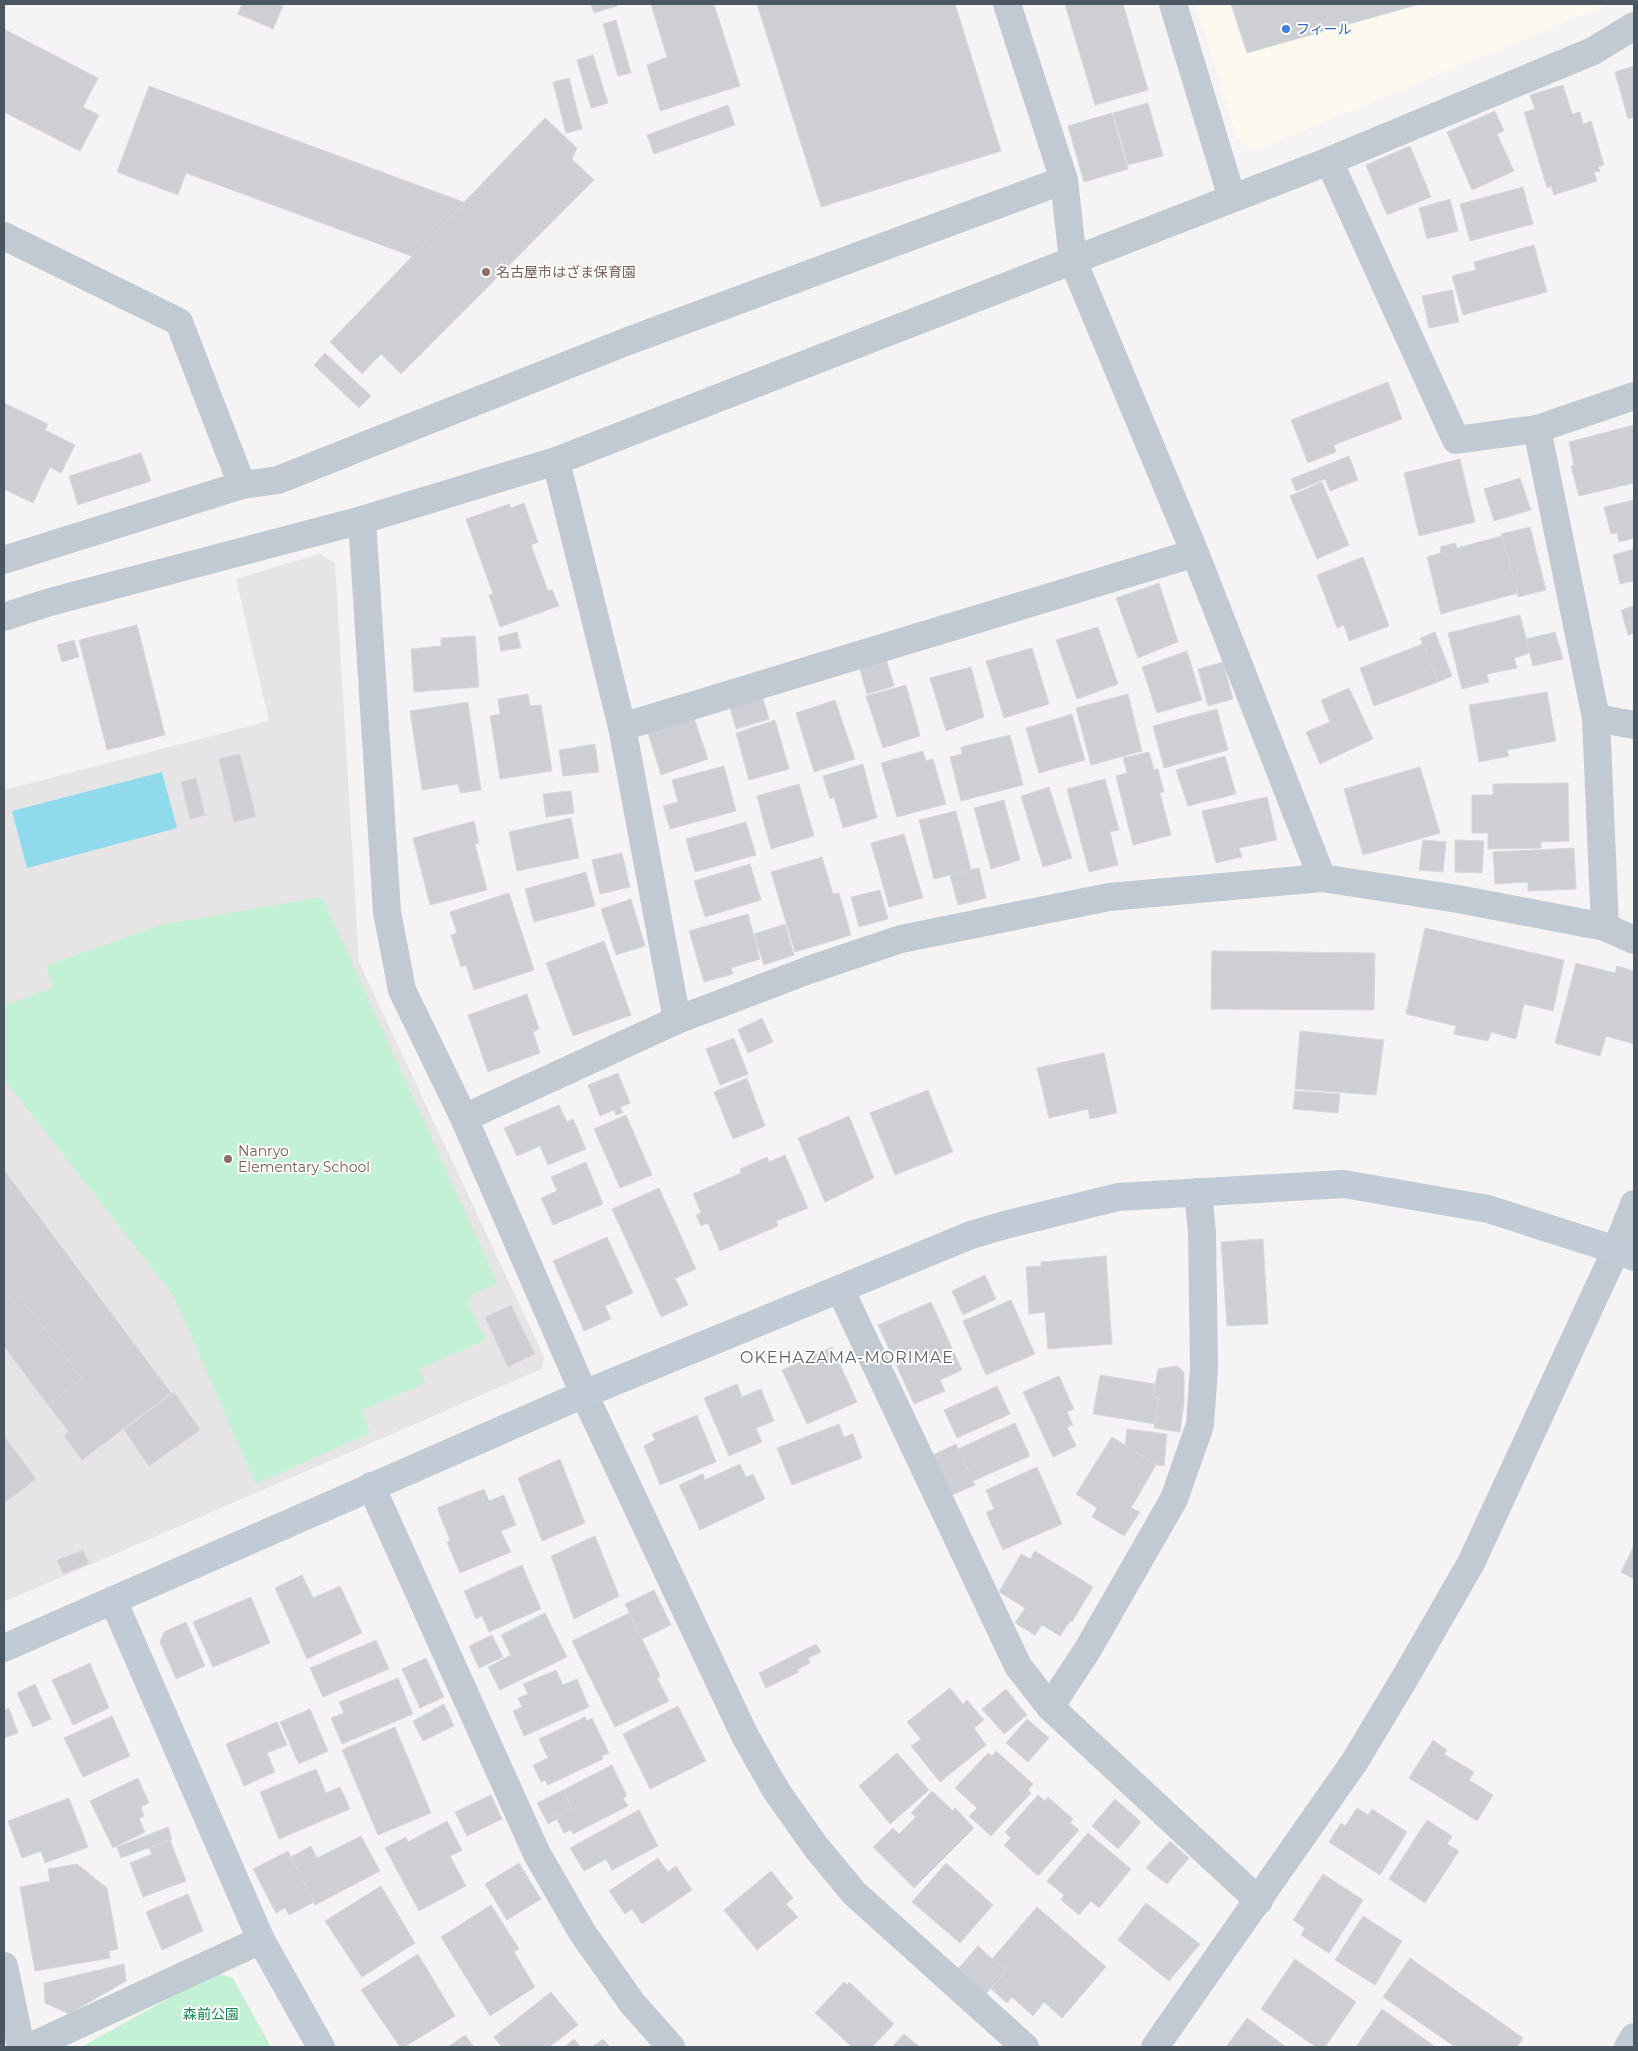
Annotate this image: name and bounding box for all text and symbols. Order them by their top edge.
place label: フィール [1296,20,1352,38]
marker: フィール [1280,23,1292,35]
place label: 名古屋市はざま保育園 [496,263,636,281]
marker: 名古屋市はざま保育園 [480,266,492,278]
place label: Nanryo Elementary School [238,1142,370,1176]
marker: Nanryo Elementary School [222,1153,234,1165]
district label: OKEHAZAMA-MORIMAE [740,1348,954,1367]
park label: 森前公園 [183,2005,239,2023]

